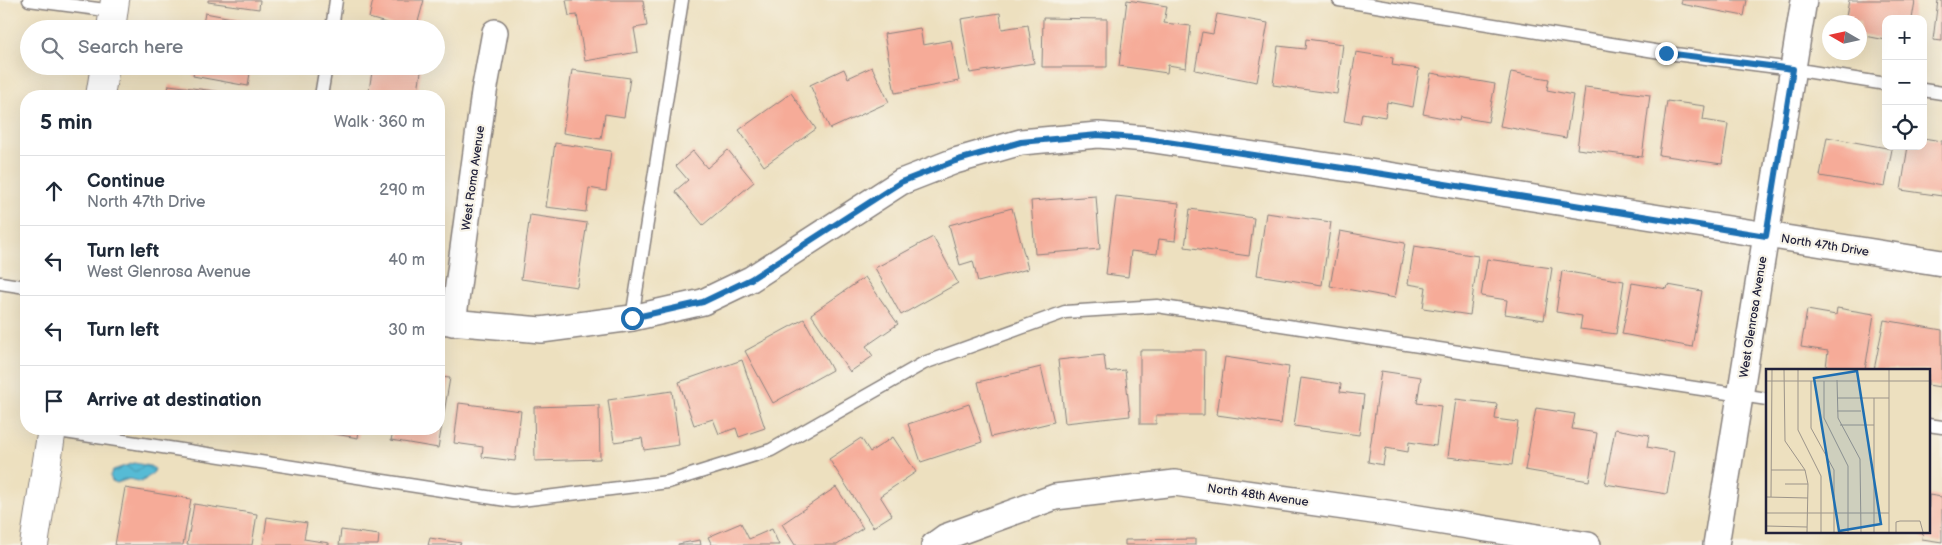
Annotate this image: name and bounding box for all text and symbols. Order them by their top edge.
north arrow [1822,15,1867,60]
map controls [1882,15,1927,150]
button: + [1882,15,1927,60]
search box [20,20,445,75]
icon: search [38,34,66,62]
text: Search here [78,36,183,59]
route end [1655,42,1678,65]
button: − [1882,60,1927,105]
button: locate [1882,105,1927,150]
text: 5 min [40,110,93,135]
text: Walk · 360 m [334,113,425,132]
street label: West Roma Avenue [459,125,488,232]
text: Continue [87,170,165,193]
icon: ahead [40,177,68,205]
text: 290 m [379,181,425,200]
text: North 47th Drive [87,193,205,212]
street label: North 47th Drive [1780,231,1870,260]
text: Turn left [87,240,159,263]
icon: left [40,247,68,275]
text: 40 m [388,251,425,270]
street label: West Glenrosa Avenue [1736,255,1771,379]
text: West Glenrosa Avenue [87,263,251,282]
route start [621,307,644,330]
icon: left [40,317,68,345]
text: Turn left [87,319,159,342]
text: 30 m [388,321,425,340]
inset map [1766,369,1930,532]
icon: arrive [40,387,68,415]
text: Arrive at destination [87,389,262,412]
street label: North 48th Avenue [1206,481,1309,510]

